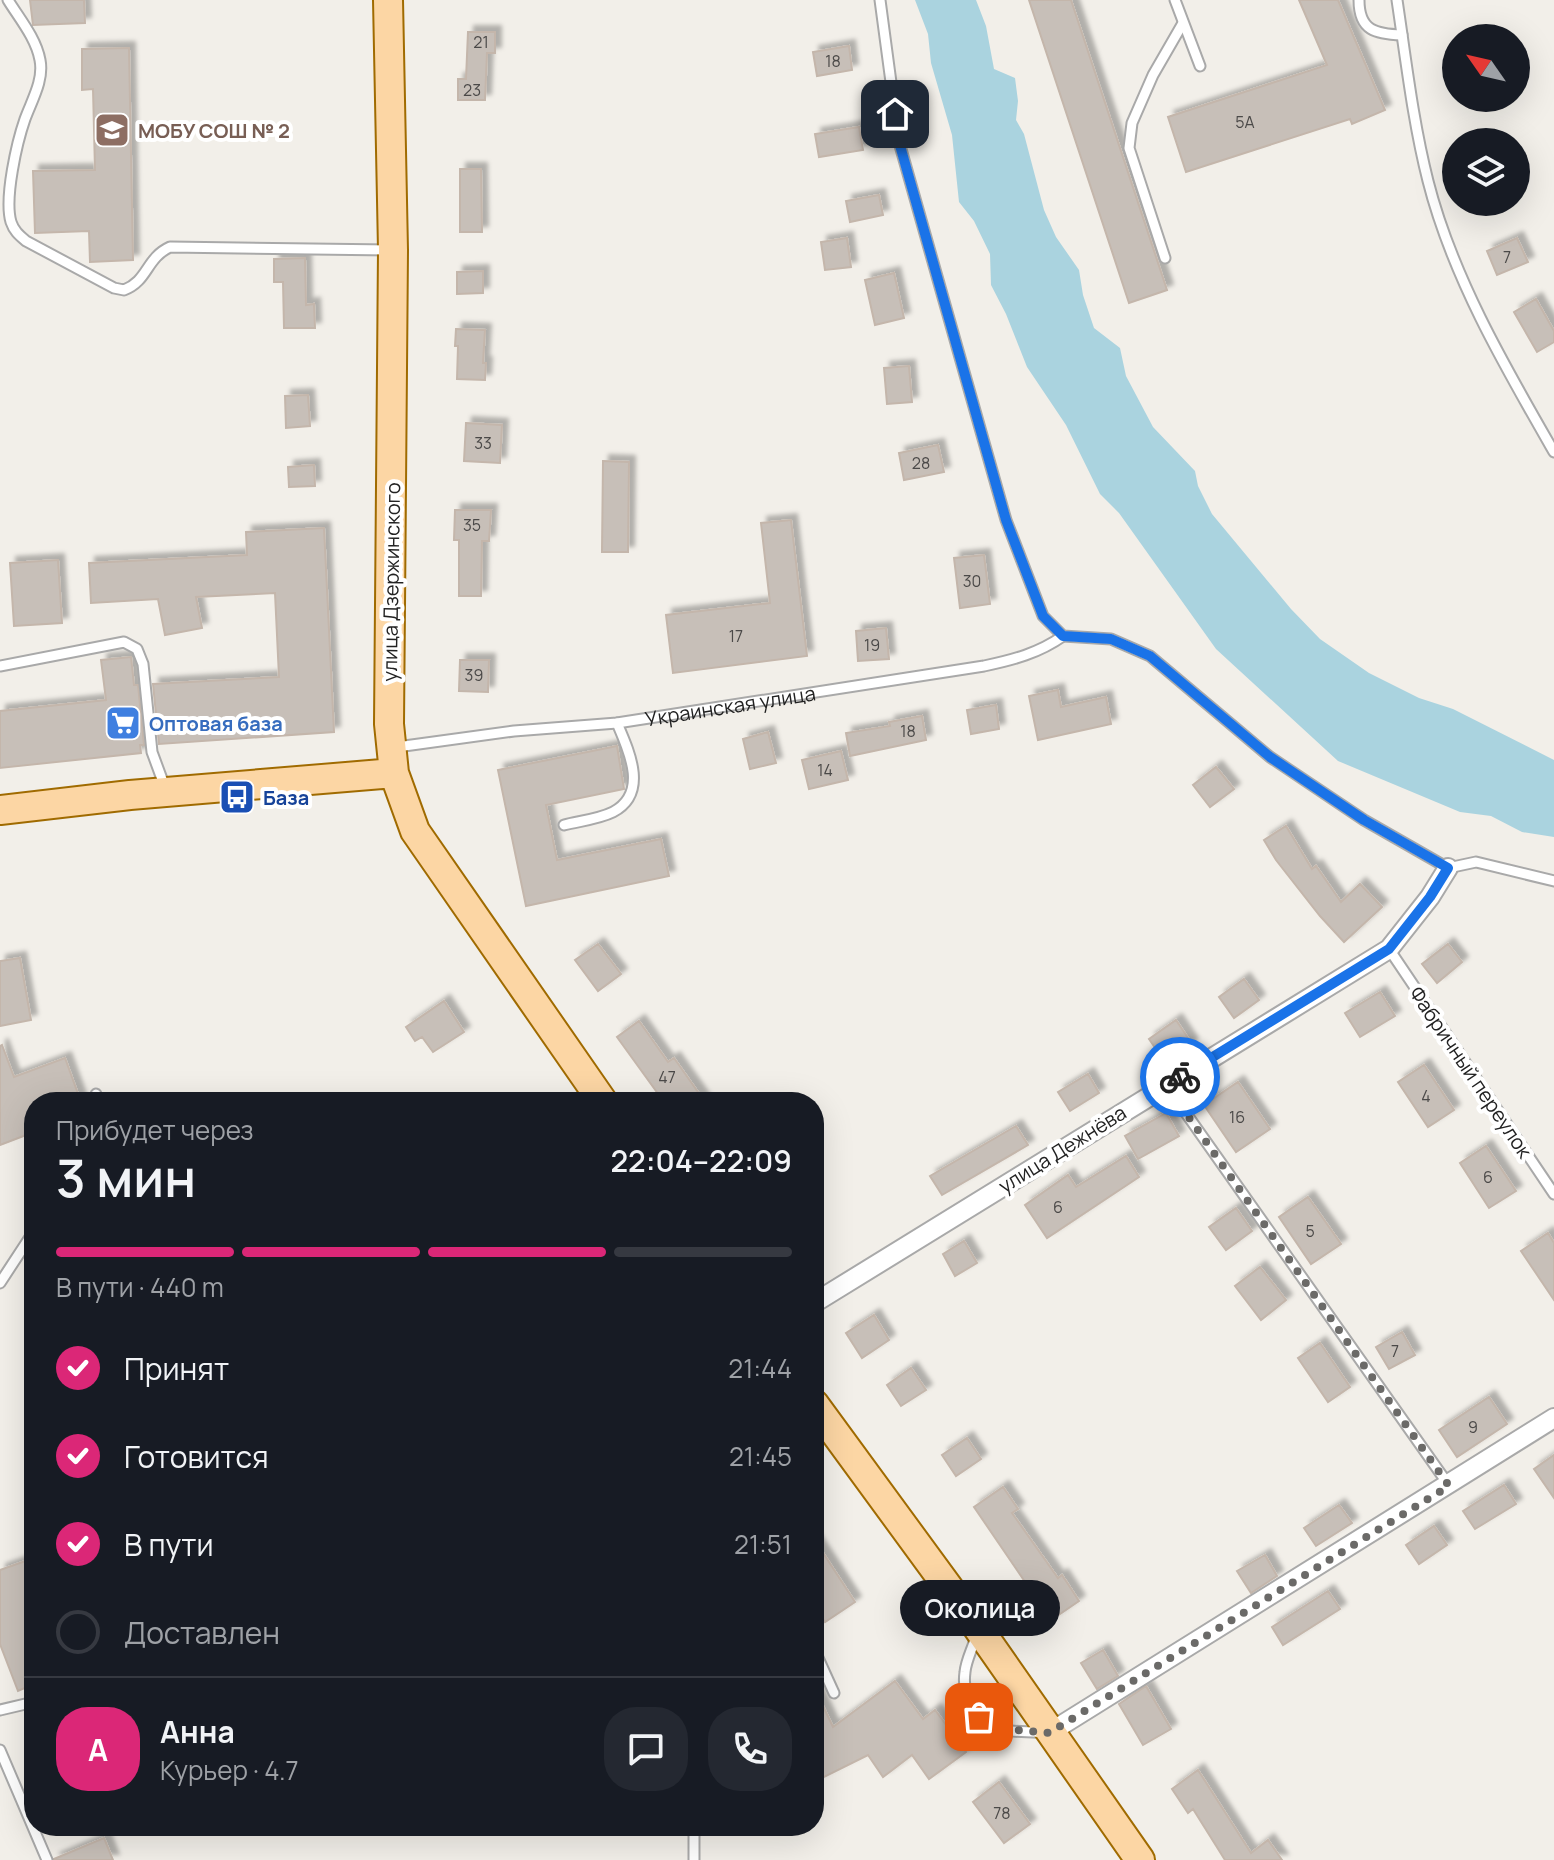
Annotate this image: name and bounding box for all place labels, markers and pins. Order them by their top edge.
pin [861,80,929,148]
school or university icon: МОБУ СОШ № 2 [93,111,131,149]
place label: МОБУ СОШ № 2 [138,117,290,144]
supermarket icon: Оптовая база [104,704,142,742]
place label: Оптовая база [149,710,283,737]
bus stop icon: База [218,778,256,816]
place label: База [263,784,309,811]
callout: Околица [899,1581,1059,1637]
pin [945,1683,1013,1751]

